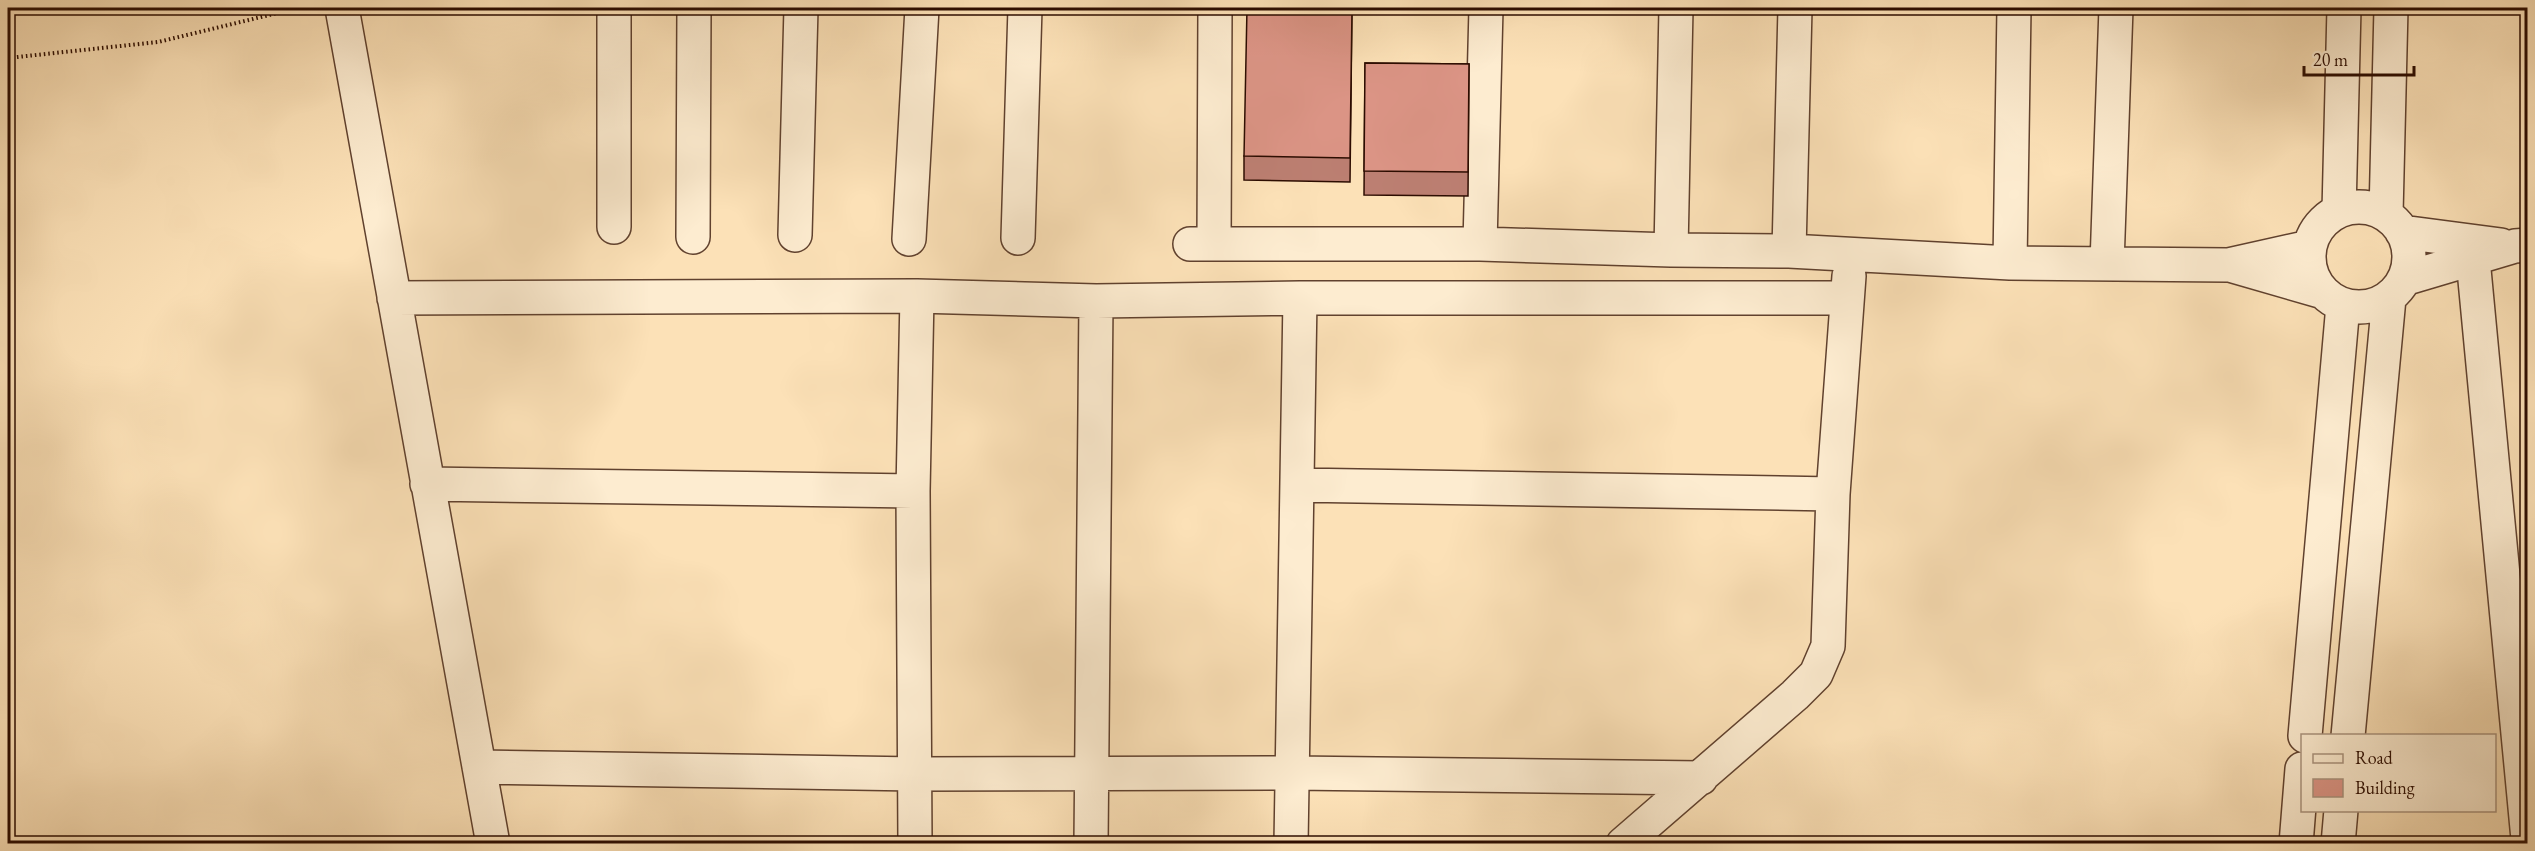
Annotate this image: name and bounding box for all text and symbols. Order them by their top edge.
scale bar [2304,39,2414,77]
text: 20 m [2313,48,2348,71]
legend [2301,734,2496,812]
text: Road [2355,746,2394,769]
text: Building [2355,776,2415,799]

